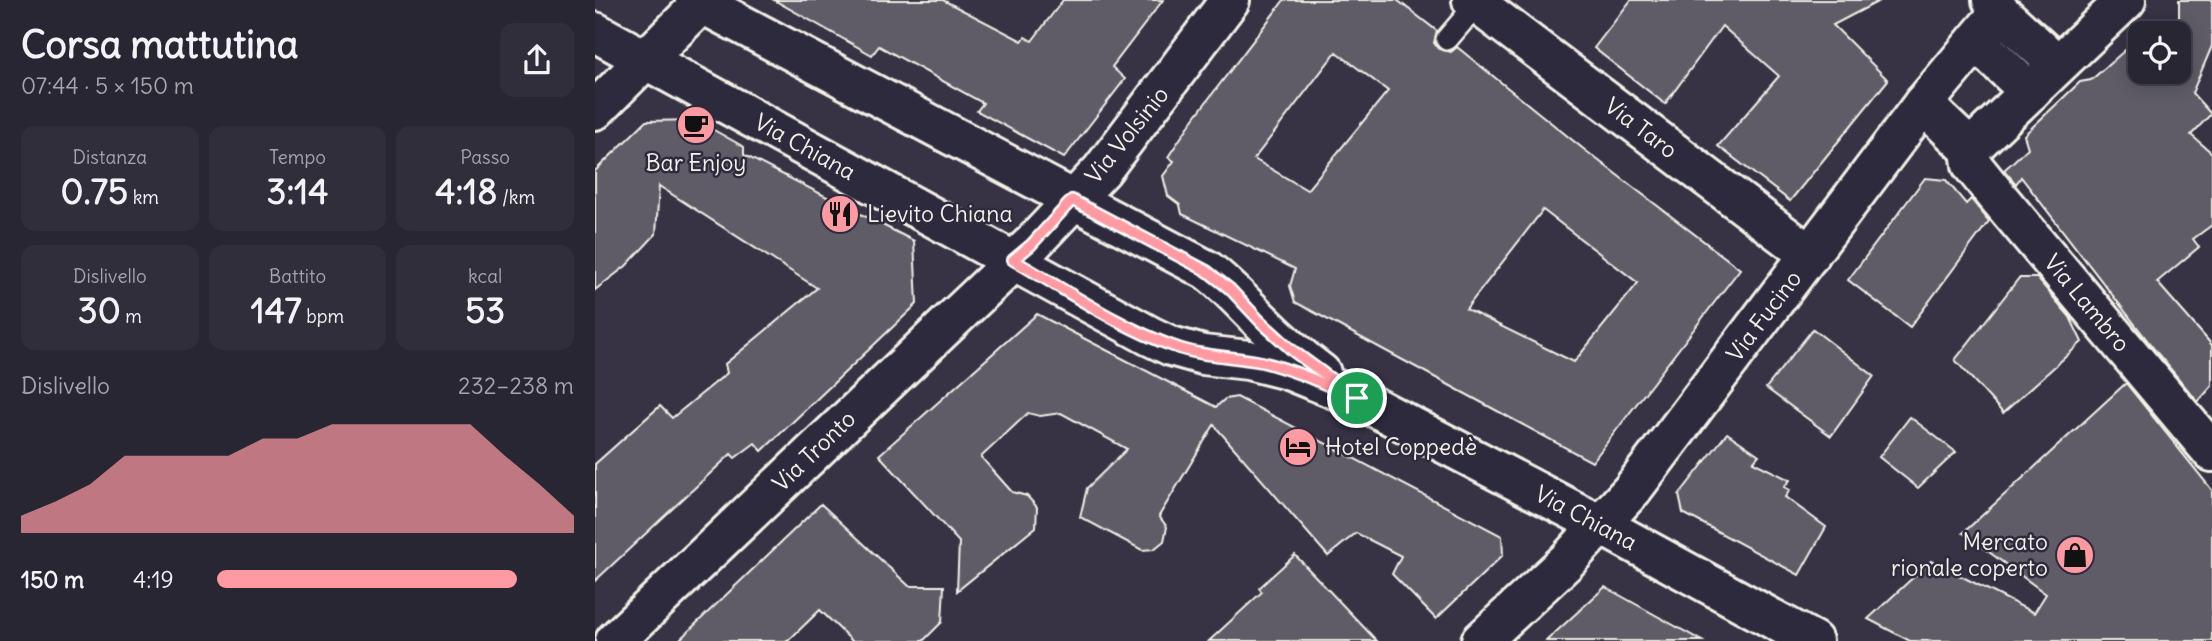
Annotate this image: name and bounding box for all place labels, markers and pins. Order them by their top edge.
cafe icon: Bar Enjoy [675,104,717,146]
place label: Bar Enjoy [646,148,746,177]
restaurant icon: Lievito Chiana [819,193,861,235]
place label: Lievito Chiana [867,199,1013,228]
pin [1327,368,1387,428]
hotel icon: Hotel Coppedè [1277,426,1319,468]
place label: Hotel Coppedè [1325,432,1477,461]
place label: Mercato rionale coperto [1891,527,2048,582]
shop icon: Mercato rionale coperto [2054,534,2096,576]

